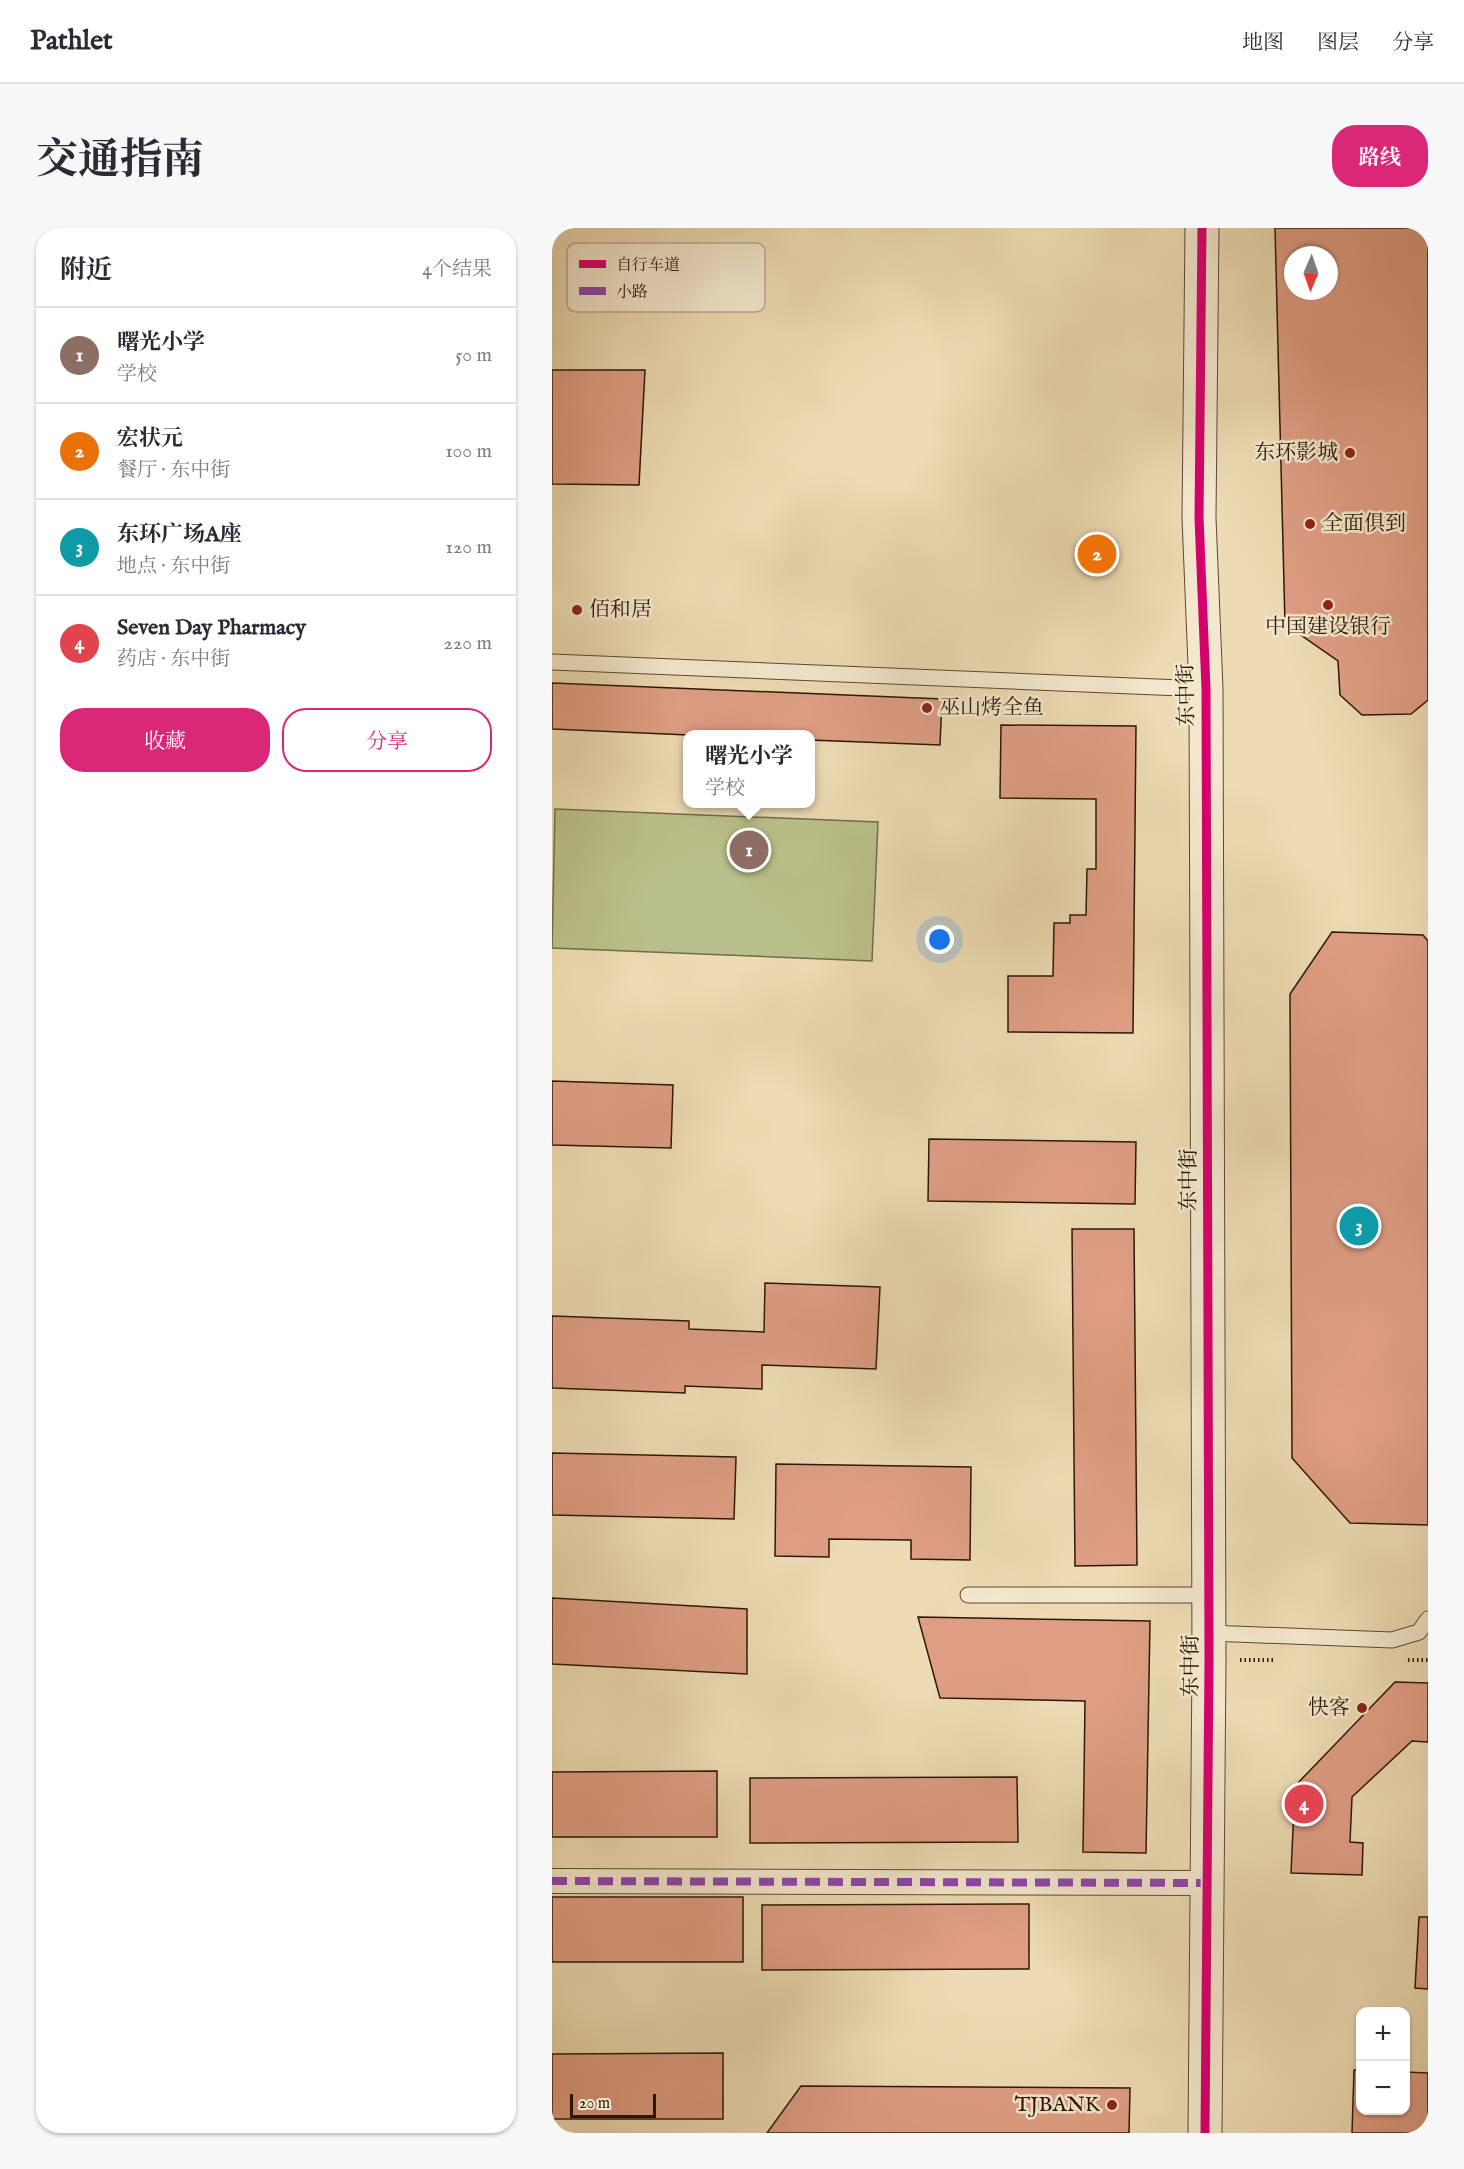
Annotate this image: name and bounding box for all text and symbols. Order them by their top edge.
text: Pathlet [30,24,113,59]
text: 地图 [1242,30,1284,57]
text: 图层 [1317,30,1359,57]
text: 分享 [1392,30,1434,57]
button: 路线 [1332,125,1428,187]
text: 交通指南 [36,135,204,188]
legend [567,243,765,312]
north arrow [1284,246,1338,300]
text: 附近 [60,254,112,287]
text: 自行车道 [616,256,680,276]
text: 4个结果 [422,257,492,282]
text: 小路 [616,283,648,303]
text: 曙光小学 [117,329,205,357]
text: 1 [76,343,83,368]
text: 50 m [455,343,492,368]
text: 学校 [117,362,157,387]
text: 宏状元 [117,425,183,453]
text: 2 [75,439,84,464]
text: 100 m [445,439,492,464]
place label: 东环影城 [1254,440,1338,467]
marker: 东环影城 [1343,446,1357,460]
text: 餐厅 · 东中街 [117,458,230,483]
place label: 全面俱到 [1322,511,1406,538]
marker: 全面俱到 [1303,517,1317,531]
text: 东环广场A座 [117,521,242,549]
pin: 2 [1078,532,1116,576]
text: 3 [76,535,83,560]
text: 120 m [446,535,492,560]
text: 地点 · 东中街 [117,554,230,579]
place label: 佰和居 [589,597,652,624]
marker: 中国建设银行 [1321,598,1335,612]
marker: 佰和居 [570,603,584,617]
text: Seven Day Pharmacy [117,614,306,642]
place label: 中国建设银行 [1265,614,1391,641]
text: 4 [75,631,84,656]
text: 220 m [444,631,492,656]
text: 药店 · 东中街 [117,647,230,672]
street label: 东中街 [1173,663,1201,727]
place label: 巫山烤全鱼 [939,695,1044,722]
marker: 巫山烤全鱼 [920,701,934,715]
button: 收藏 [60,708,270,772]
button: 分享 [282,708,492,772]
popup [683,730,815,808]
text: 曙光小学 [705,743,793,771]
text: 学校 [705,776,745,801]
pin: 1 [730,828,768,872]
your location [925,925,954,954]
street label: 东中街 [1176,1149,1203,1212]
pin: 3 [1340,1204,1378,1248]
street label: 东中街 [1178,1635,1205,1698]
place label: 快客 [1308,1695,1350,1722]
marker: 快客 [1355,1701,1369,1715]
pin: 4 [1284,1782,1323,1826]
map controls [1356,2007,1410,2115]
button: + [1356,2007,1410,2061]
button: − [1356,2061,1410,2115]
scale bar [570,2091,656,2118]
place label: TJBANK [1015,2092,1101,2119]
text: 20 m [579,2094,610,2114]
marker: TJBANK [1105,2098,1119,2112]

